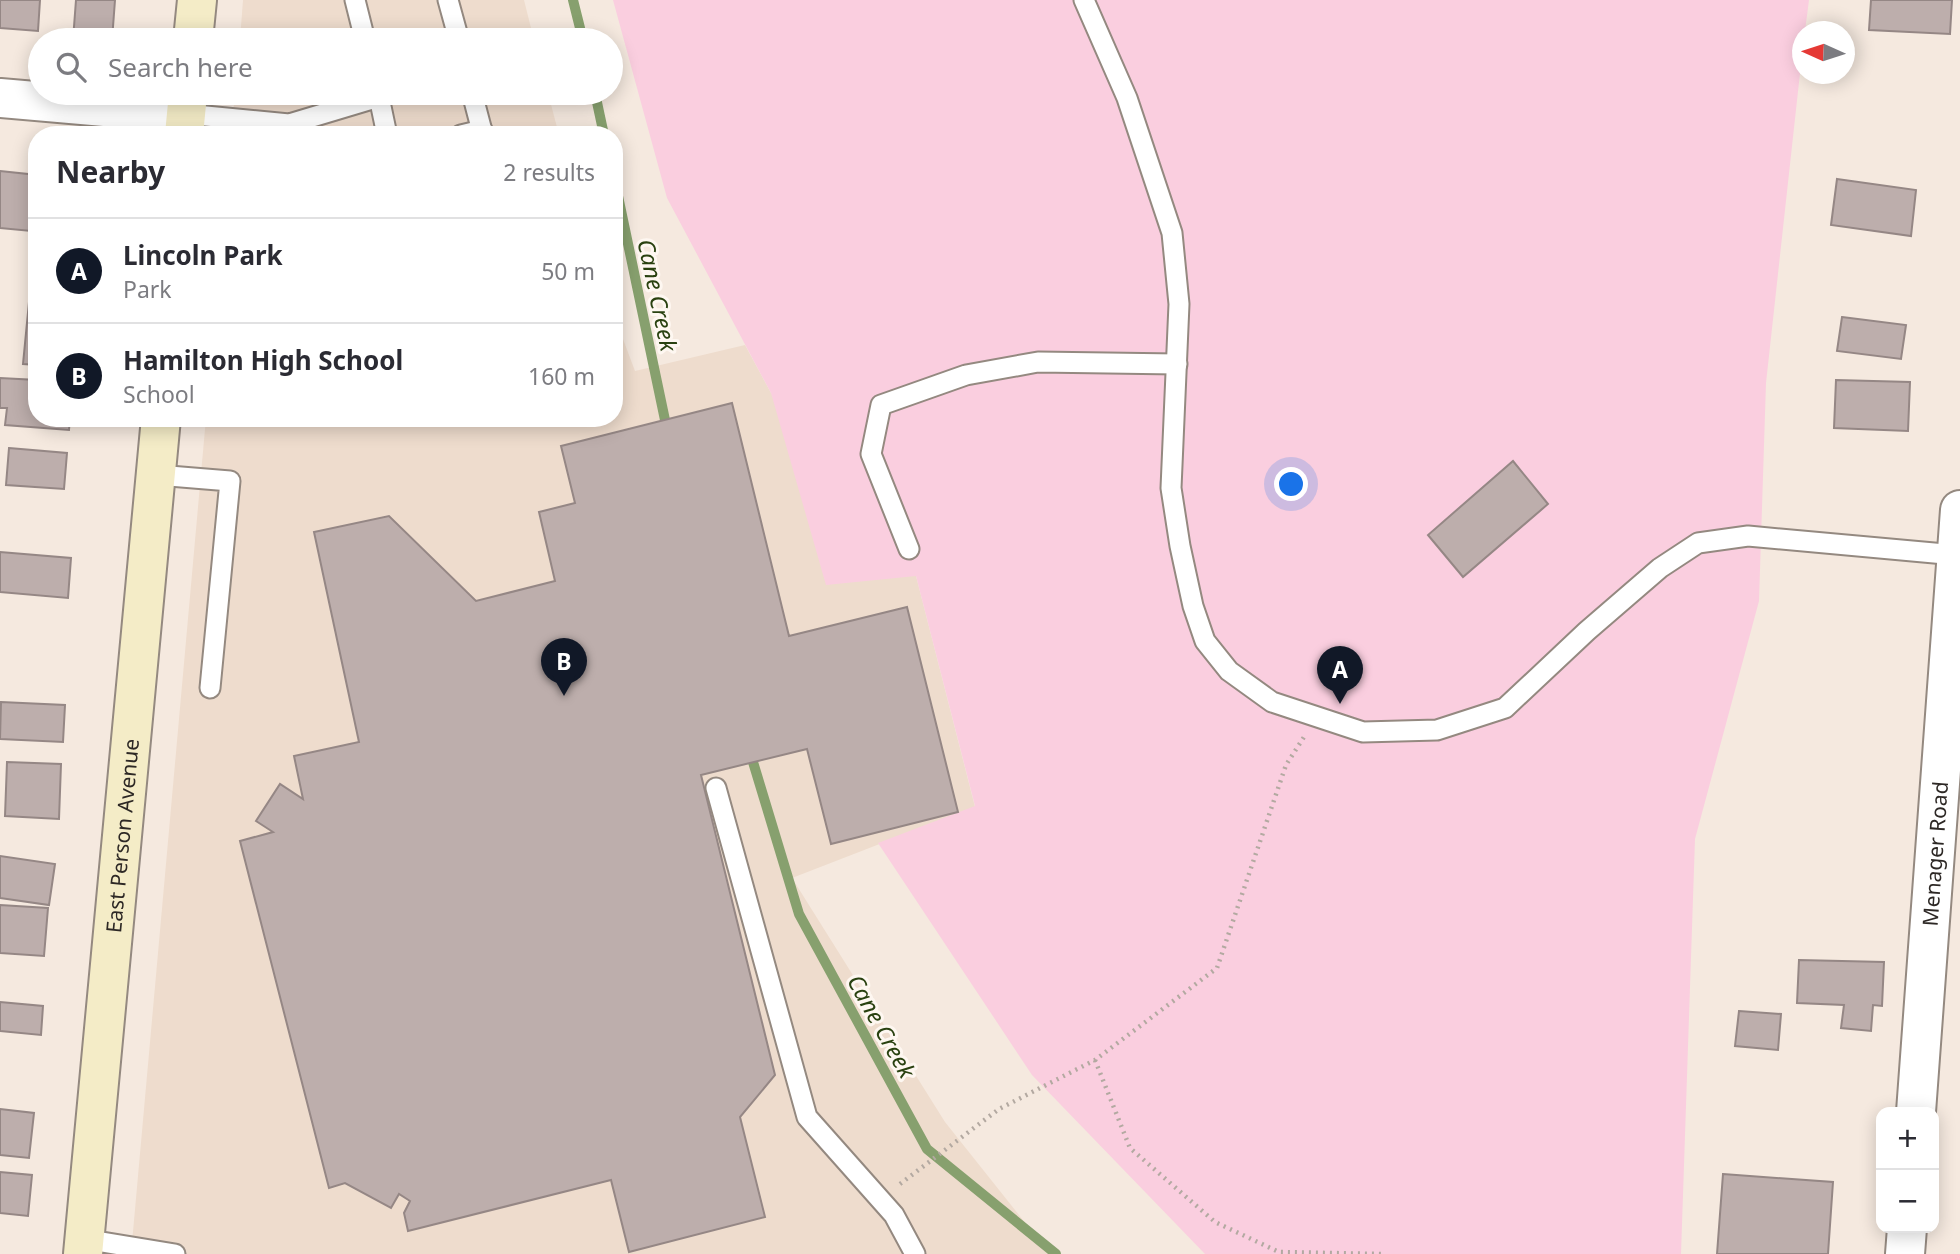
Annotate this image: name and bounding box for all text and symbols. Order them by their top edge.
north arrow [1792,21,1855,84]
search box [28,28,623,105]
icon: search [52,48,90,86]
text: Search here [108,49,253,85]
text: Nearby [56,151,165,192]
text: 2 results [503,156,595,188]
water label: Cane Creek [631,236,686,356]
text: Lincoln Park [123,237,283,273]
text: A [71,255,87,287]
text: 50 m [541,255,595,287]
text: Park [123,273,172,305]
text: Hamilton High School [123,342,403,378]
text: B [71,360,87,392]
text: 160 m [528,360,595,392]
text: School [123,378,195,410]
your location [1274,467,1308,501]
pin: B [541,638,587,696]
pin: A [1317,646,1363,704]
street label: East Person Avenue [99,737,145,934]
street label: Menager Road [1916,780,1954,927]
water label: Cane Creek [840,968,924,1085]
map controls [1876,1107,1939,1233]
button: + [1876,1107,1939,1170]
button: − [1876,1170,1939,1233]

